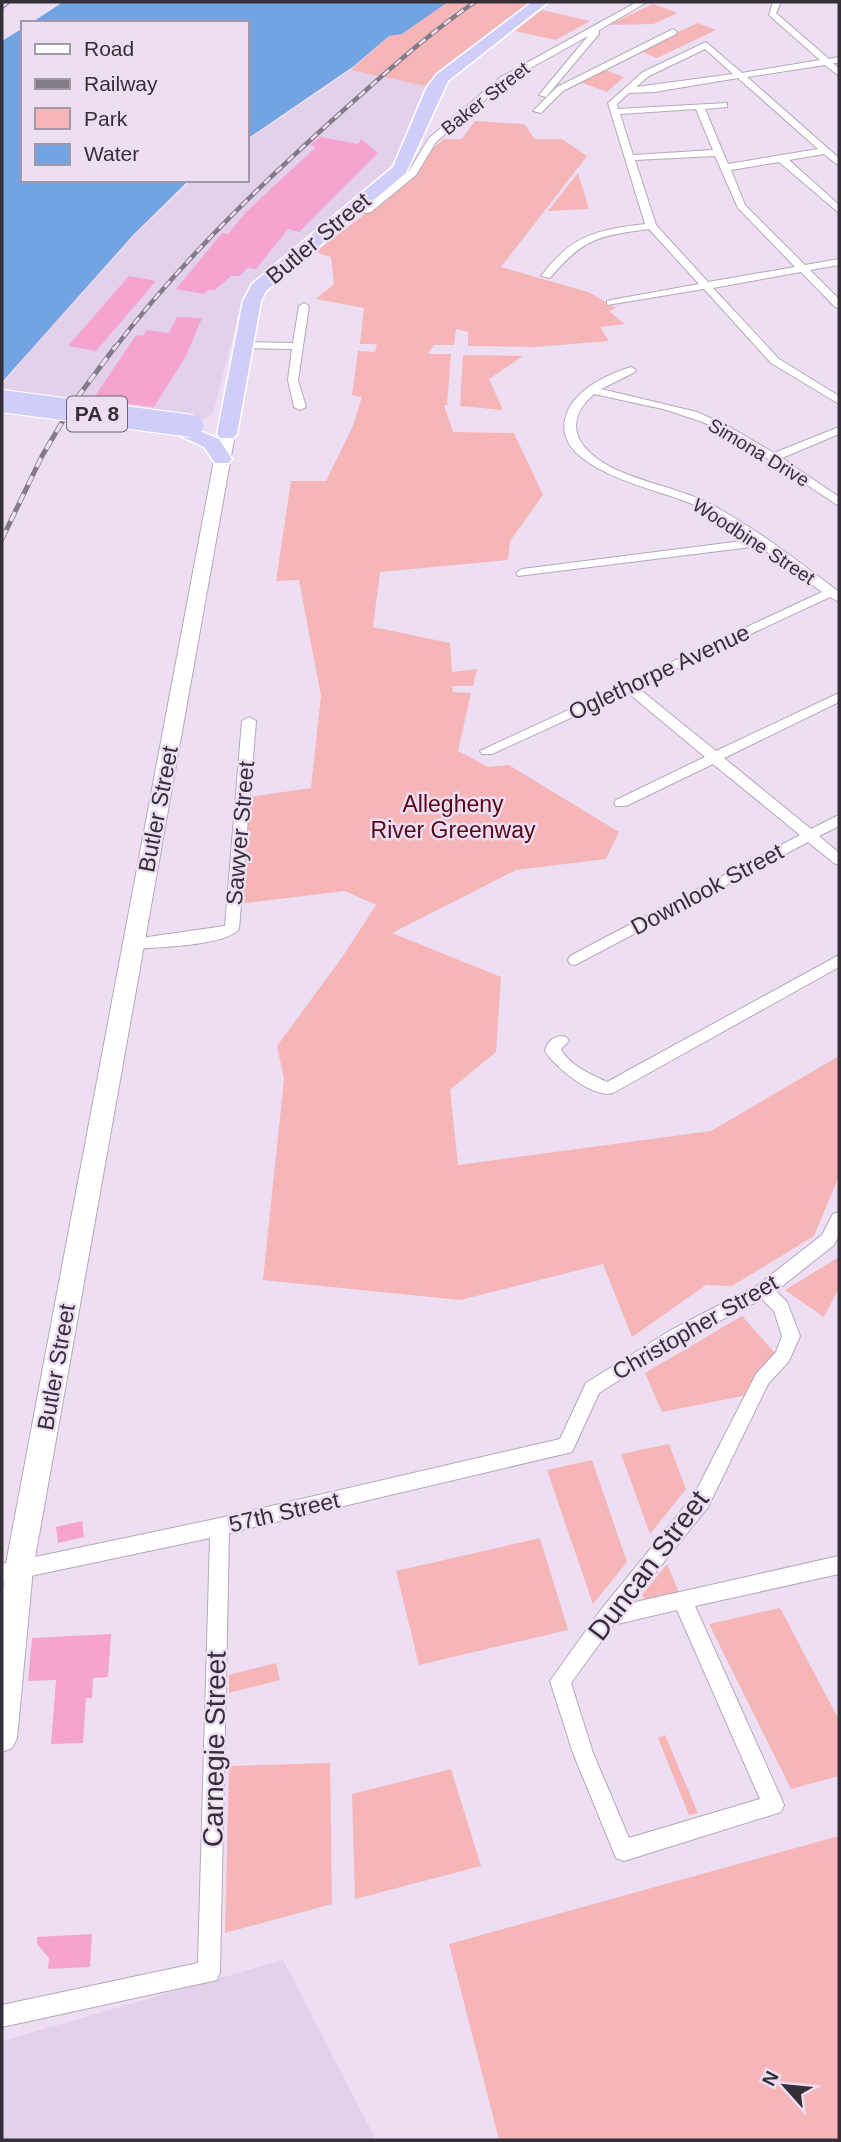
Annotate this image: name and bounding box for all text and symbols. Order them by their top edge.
legend [21,21,248,182]
text: Road [84,37,134,60]
street label: Baker Street [437,57,534,139]
text: Railway [84,72,158,95]
text: Park [84,107,128,130]
text: Water [84,142,139,165]
street label: Butler Street [261,187,376,289]
road number: PA 8 [67,396,127,432]
street label: Simona Drive [704,414,813,491]
street label: Woodbine Street [689,494,819,589]
street label: Oglethorpe Avenue [564,619,754,725]
street label: Butler Street [133,743,183,874]
street label: Sawyer Street [221,759,259,906]
park label: Allegheny River Greenway [371,791,536,843]
street label: Downlook Street [626,838,788,940]
street label: Christopher Street [608,1269,783,1385]
street label: Butler Street [32,1301,80,1432]
street label: Duncan Street [582,1484,715,1646]
street label: 57th Street [226,1487,342,1537]
street label: Carnegie Street [197,1650,232,1847]
north arrow [750,2051,820,2121]
text: N [758,2068,783,2089]

